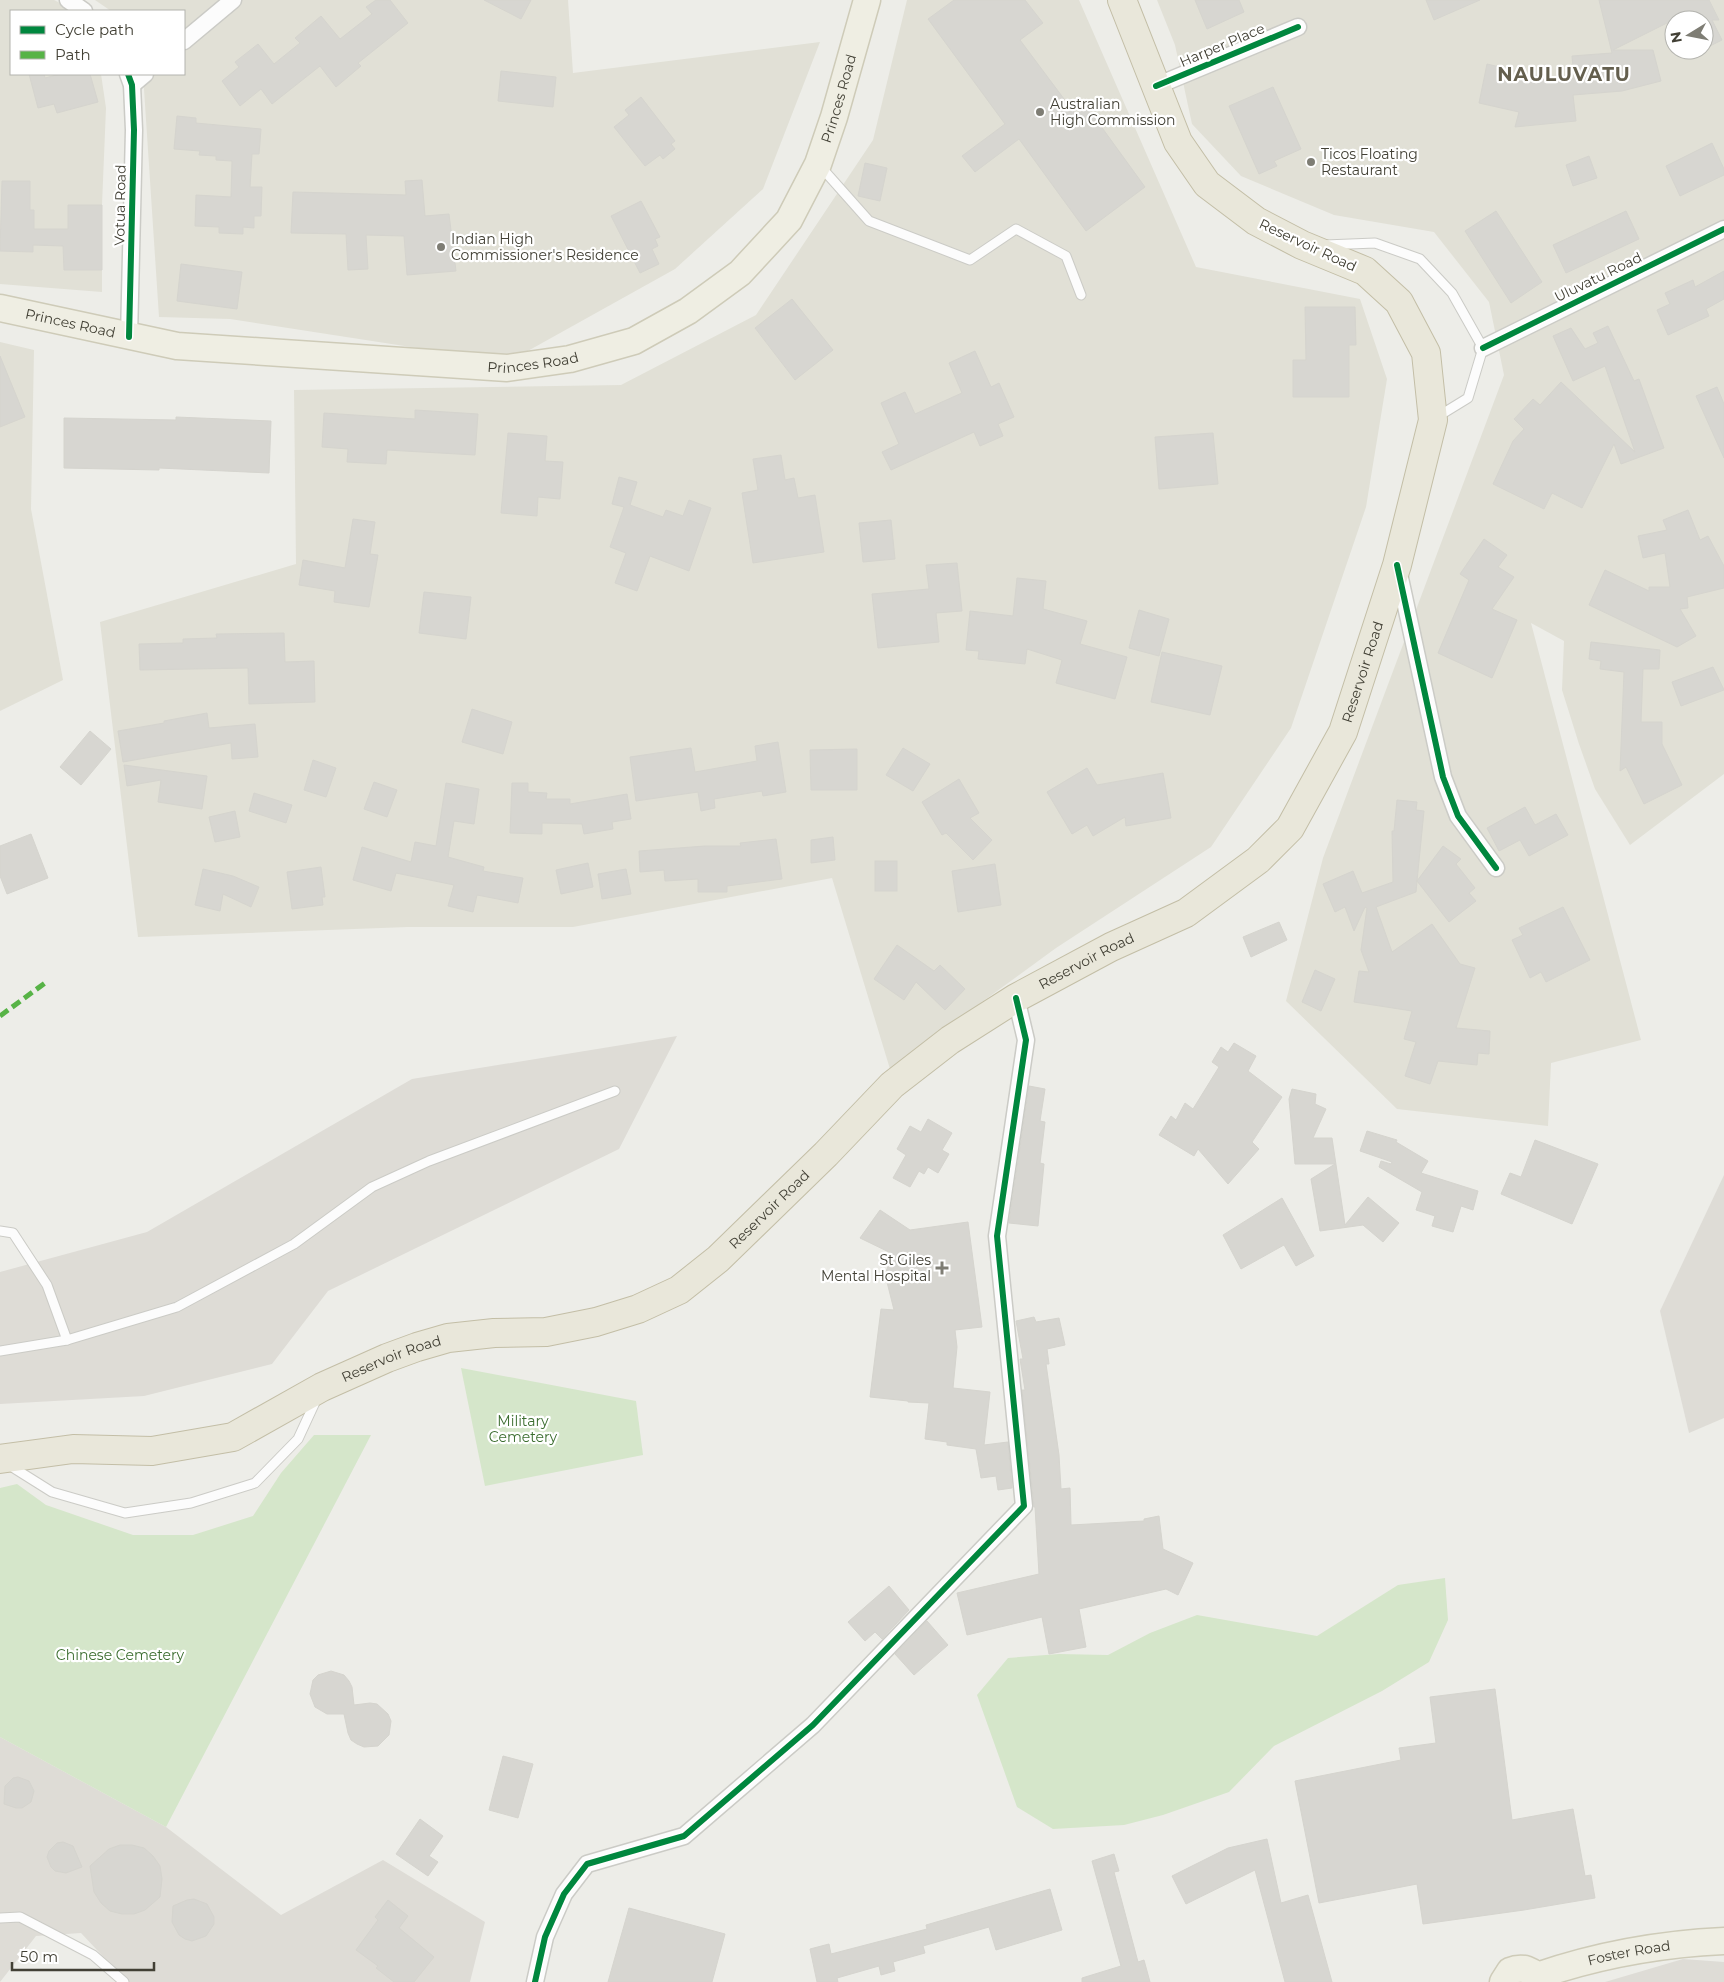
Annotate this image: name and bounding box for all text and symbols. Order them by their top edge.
legend [10,10,185,75]
north arrow [1664,10,1714,60]
street label: Harper Place [1177,19,1267,71]
text: Cycle path [55,20,134,39]
text: N [1666,30,1686,44]
text: Path [55,45,91,64]
street label: Princes Road [817,52,860,145]
district label: NAULUVATU [1497,63,1631,86]
place label: Australian High Commission [1050,95,1175,129]
marker: Australian High Commission [1034,106,1046,118]
place label: Ticos Floating Restaurant [1321,145,1418,179]
marker: Ticos Floating Restaurant [1305,156,1317,168]
street label: Votua Road [110,164,130,246]
street label: Reservoir Road [1256,215,1360,275]
place label: Indian High Commissioner's Residence [451,230,639,264]
marker: Indian High Commissioner's Residence [435,241,447,253]
street label: Uluvatu Road [1551,248,1645,306]
street label: Princes Road [24,305,117,342]
street label: Princes Road [487,348,581,377]
street label: Reservoir Road [1338,619,1387,725]
street label: Reservoir Road [1035,929,1137,993]
street label: Reservoir Road [725,1166,813,1253]
place label: St Giles Mental Hospital [821,1251,931,1285]
marker: St Giles Mental Hospital [935,1261,949,1275]
street label: Reservoir Road [339,1331,443,1386]
park label: Military Cemetery [489,1412,558,1446]
park label: Chinese Cemetery [56,1646,185,1664]
street label: Foster Road [1586,1936,1671,1970]
scale bar [12,1940,155,1972]
text: 50 m [20,1947,58,1966]

